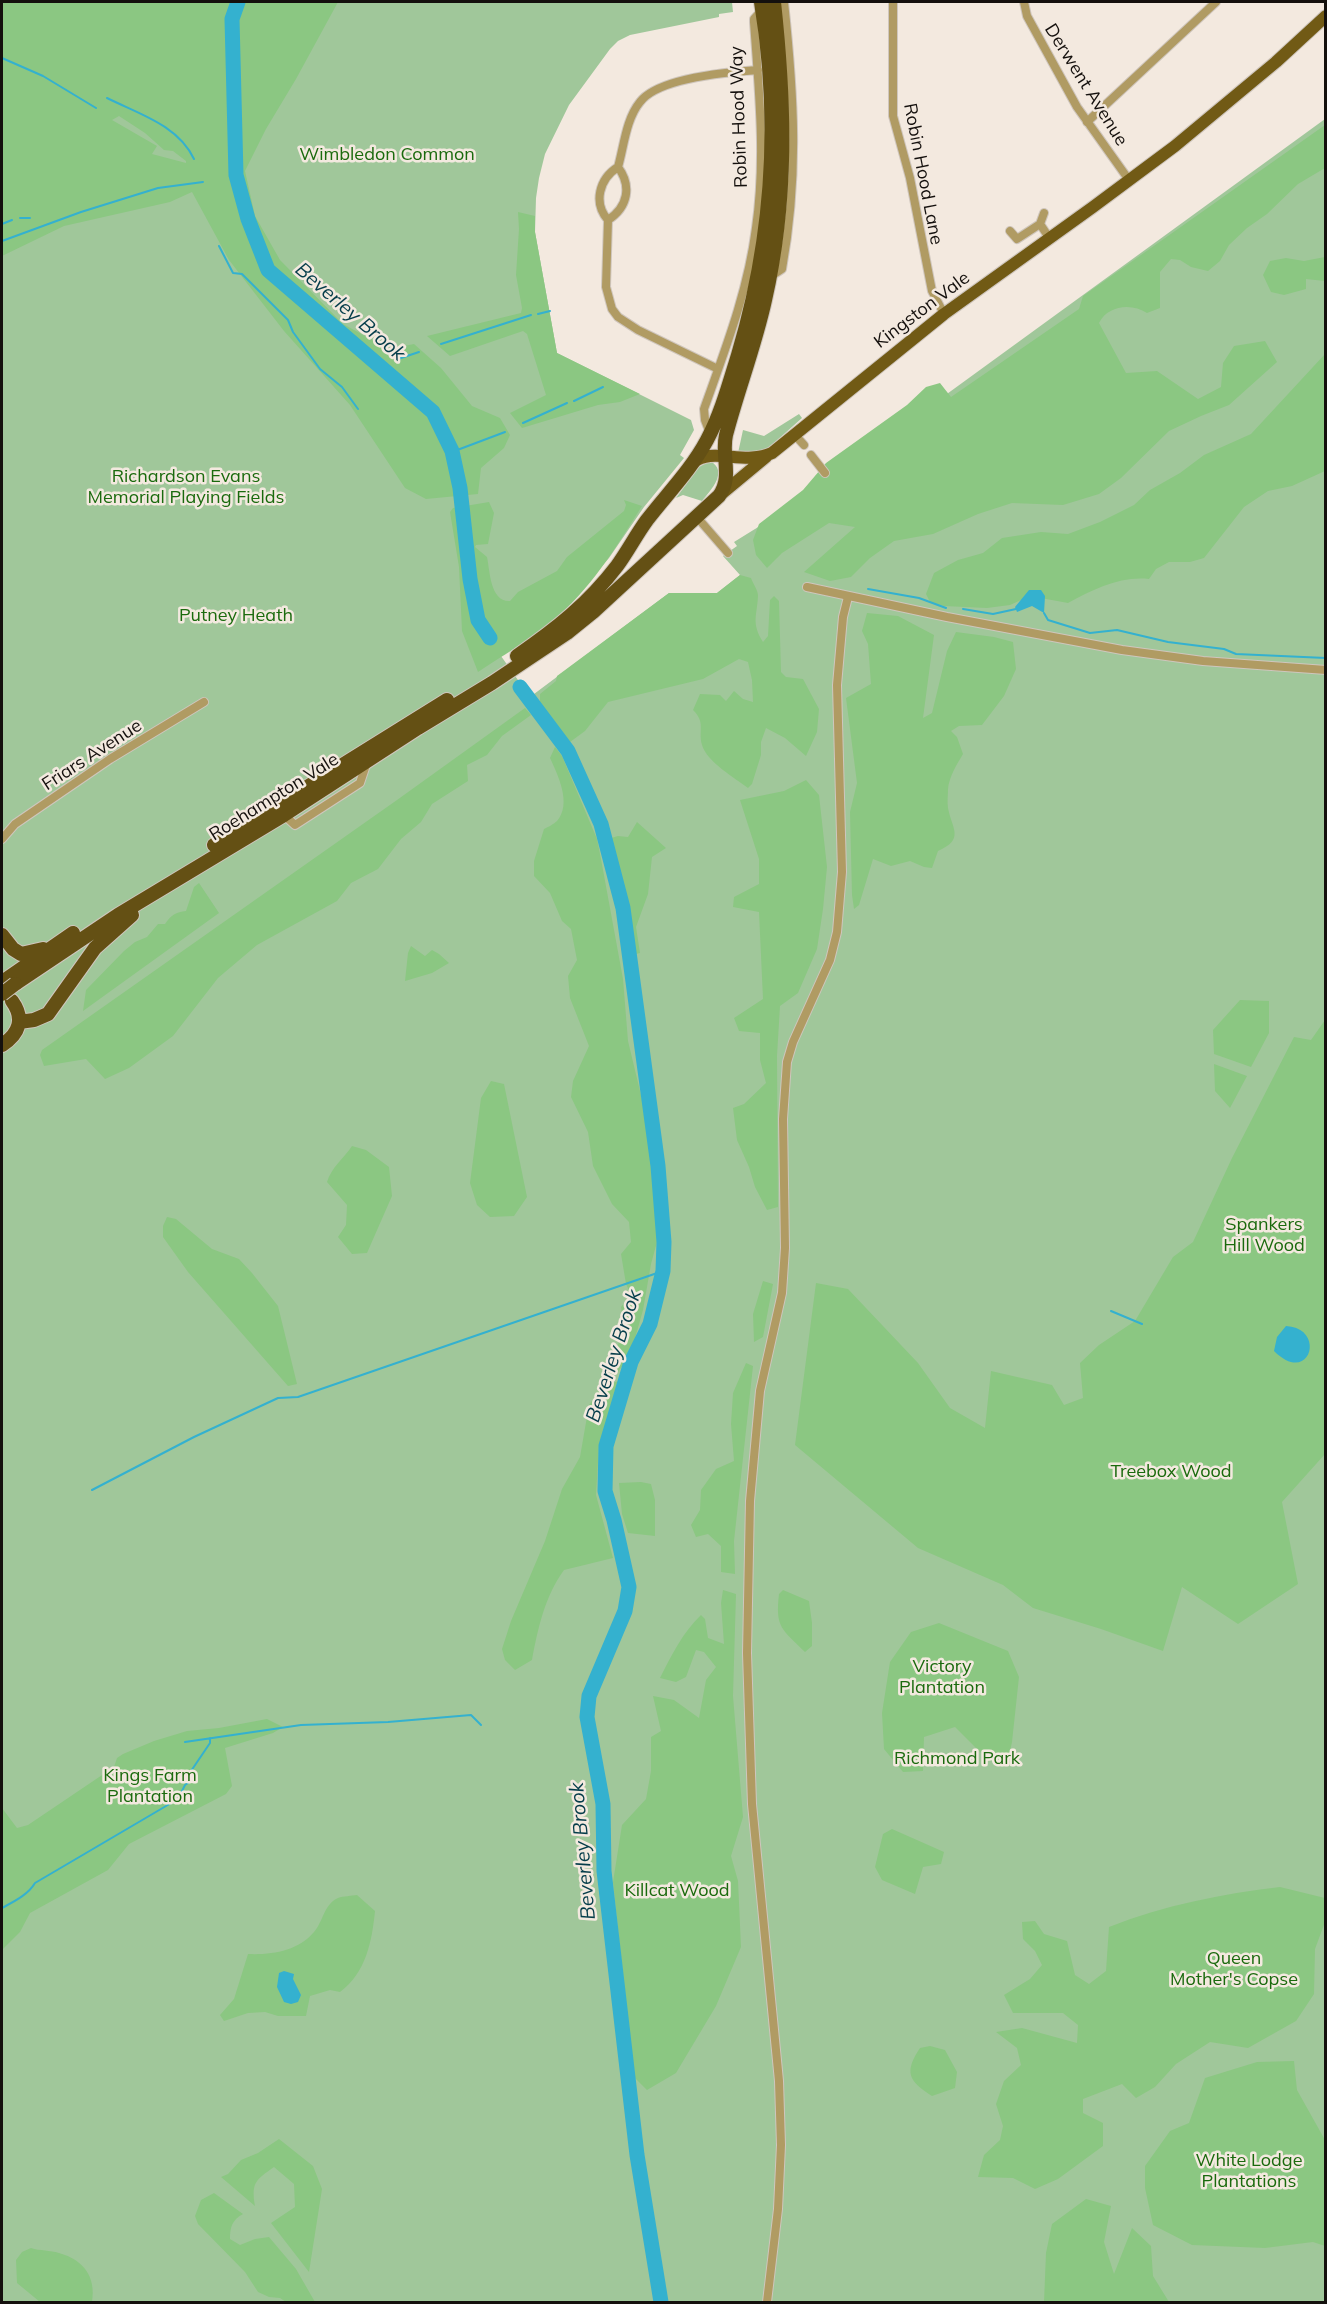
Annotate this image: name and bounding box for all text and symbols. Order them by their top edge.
street label: Derwent Avenue [1040,20,1132,150]
street label: Robin Hood Way [726,46,752,188]
street label: Robin Hood Lane [899,101,947,247]
park label: Wimbledon Common [299,144,475,166]
water label: Beverley Brook [290,258,410,366]
street label: Kingston Vale [870,267,974,353]
park label: Richardson Evans Memorial Playing Fields [88,466,284,508]
park label: Putney Heath [179,605,293,627]
street label: Friars Avenue [38,715,146,795]
street label: Roehampton Vale [205,749,343,845]
park label: Spankers Hill Wood [1223,1214,1305,1256]
water label: Beverley Brook [581,1287,647,1425]
park label: Treebox Wood [1110,1461,1232,1483]
park label: Victory Plantation [899,1656,985,1698]
park label: Richmond Park [894,1748,1020,1770]
park label: Kings Farm Plantation [103,1765,197,1808]
water label: Beverley Brook [565,1781,601,1921]
park label: Killcat Wood [624,1880,730,1902]
park label: Queen Mother's Copse [1170,1948,1298,1990]
park label: White Lodge Plantations [1196,2150,1302,2192]

